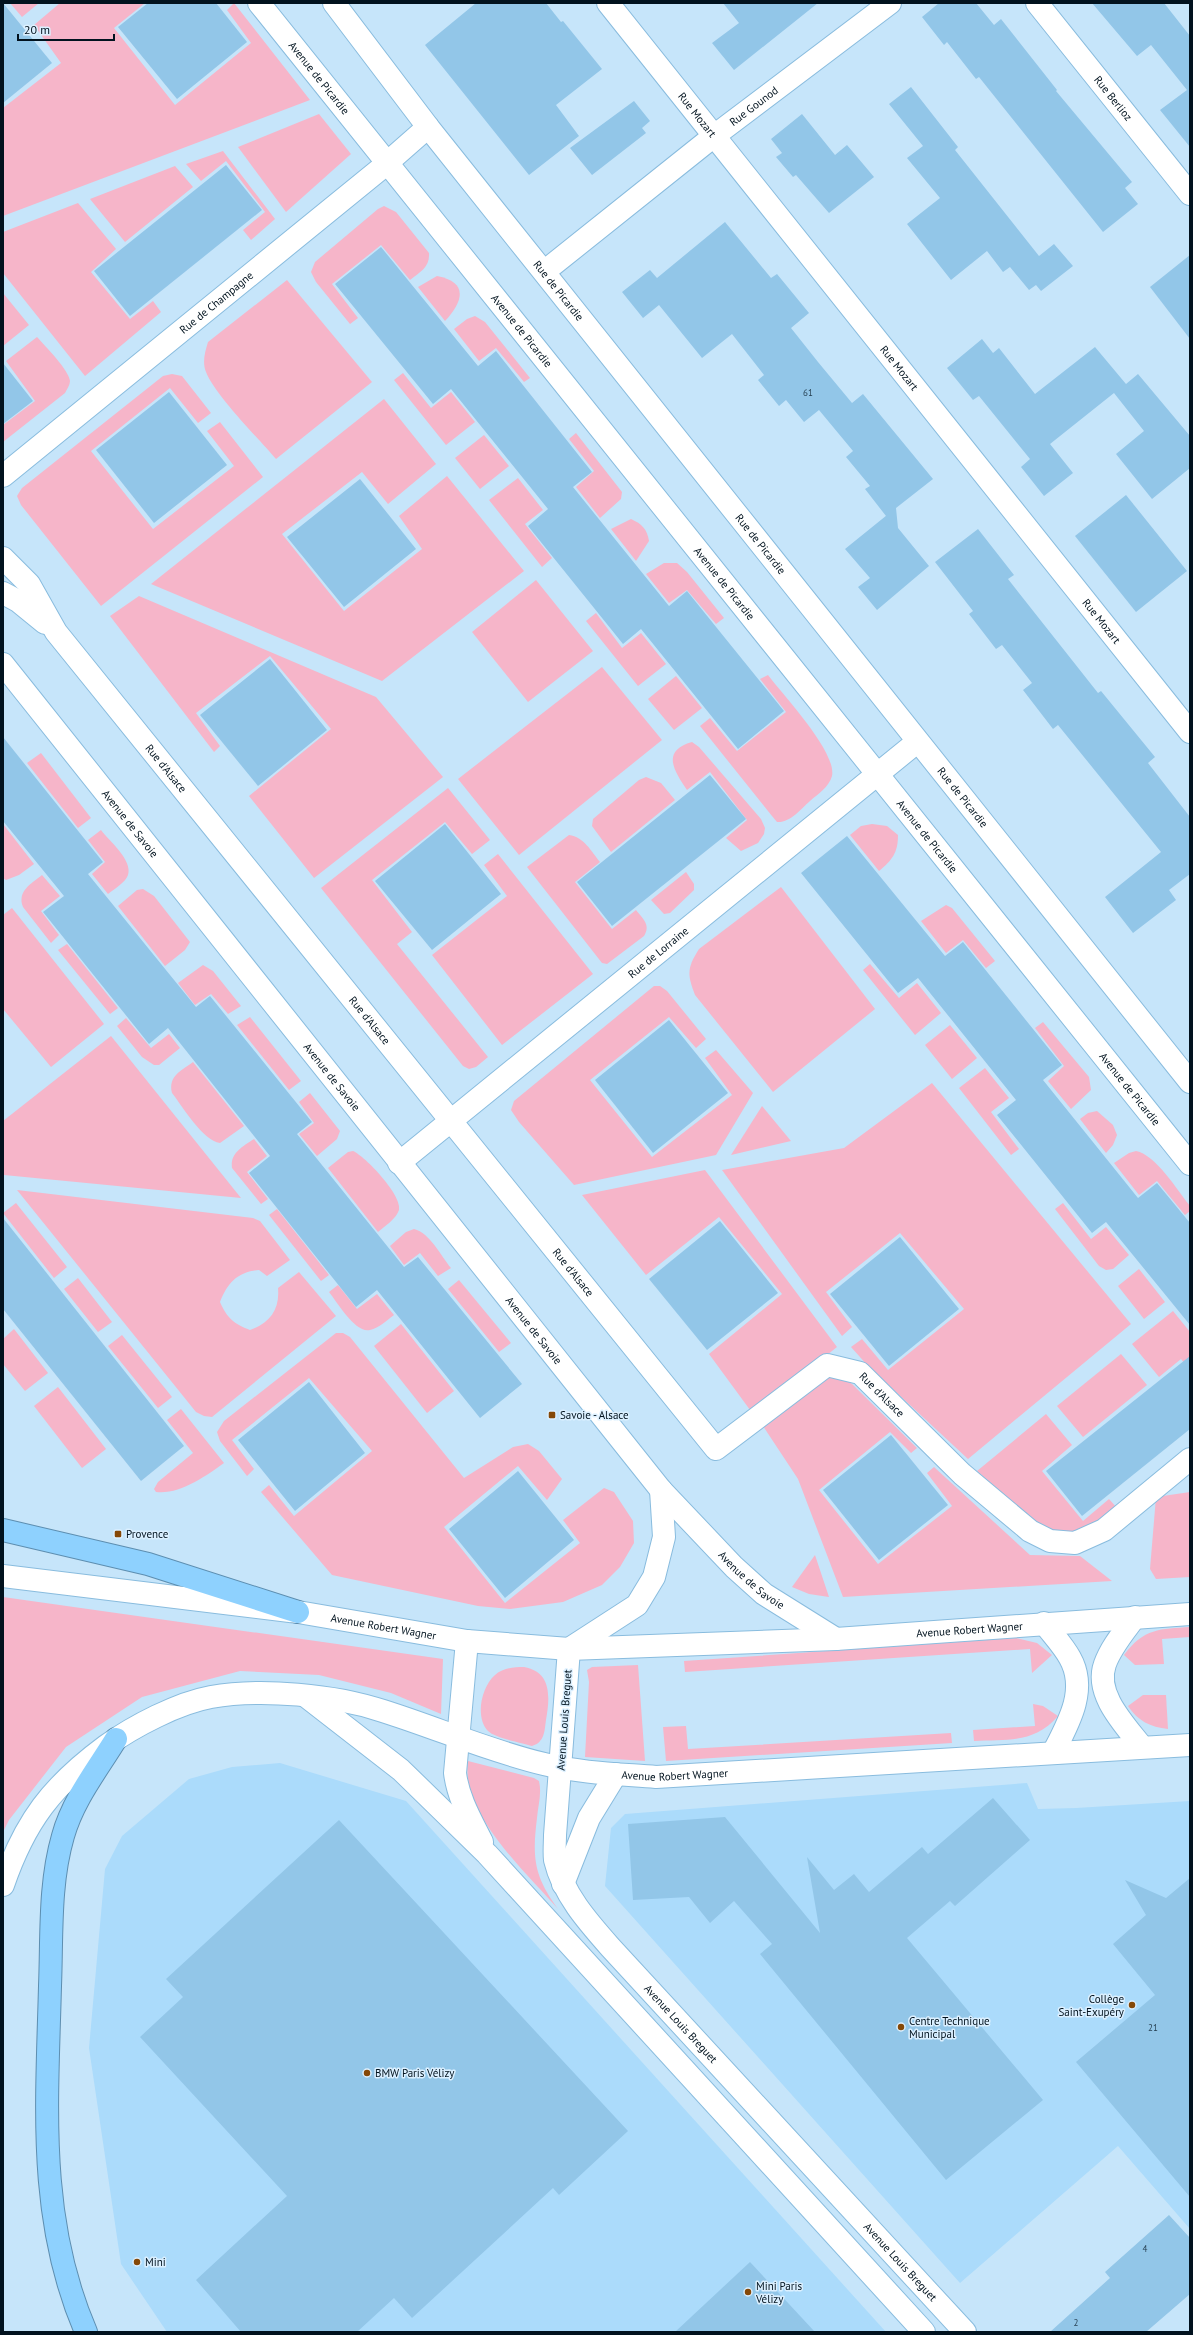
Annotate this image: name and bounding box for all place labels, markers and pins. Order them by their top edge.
place label: Savoie - Alsace [560,1408,629,1422]
marker: Savoie - Alsace [547,1410,557,1420]
place label: Provence [126,1527,169,1541]
marker: Provence [113,1529,123,1539]
place label: Collège Saint-Exupéry [1059,1992,1125,2019]
marker: Collège Saint-Exupéry [1127,2000,1137,2010]
place label: Centre Technique Municipal [909,2014,990,2041]
marker: Centre Technique Municipal [896,2022,906,2032]
place label: BMW Paris Vélizy [375,2066,455,2080]
marker: BMW Paris Vélizy [362,2068,372,2078]
place label: Mini [145,2255,166,2269]
marker: Mini [132,2257,142,2267]
place label: Mini Paris Vélizy [755,2279,802,2306]
marker: Mini Paris Vélizy [743,2287,753,2297]

